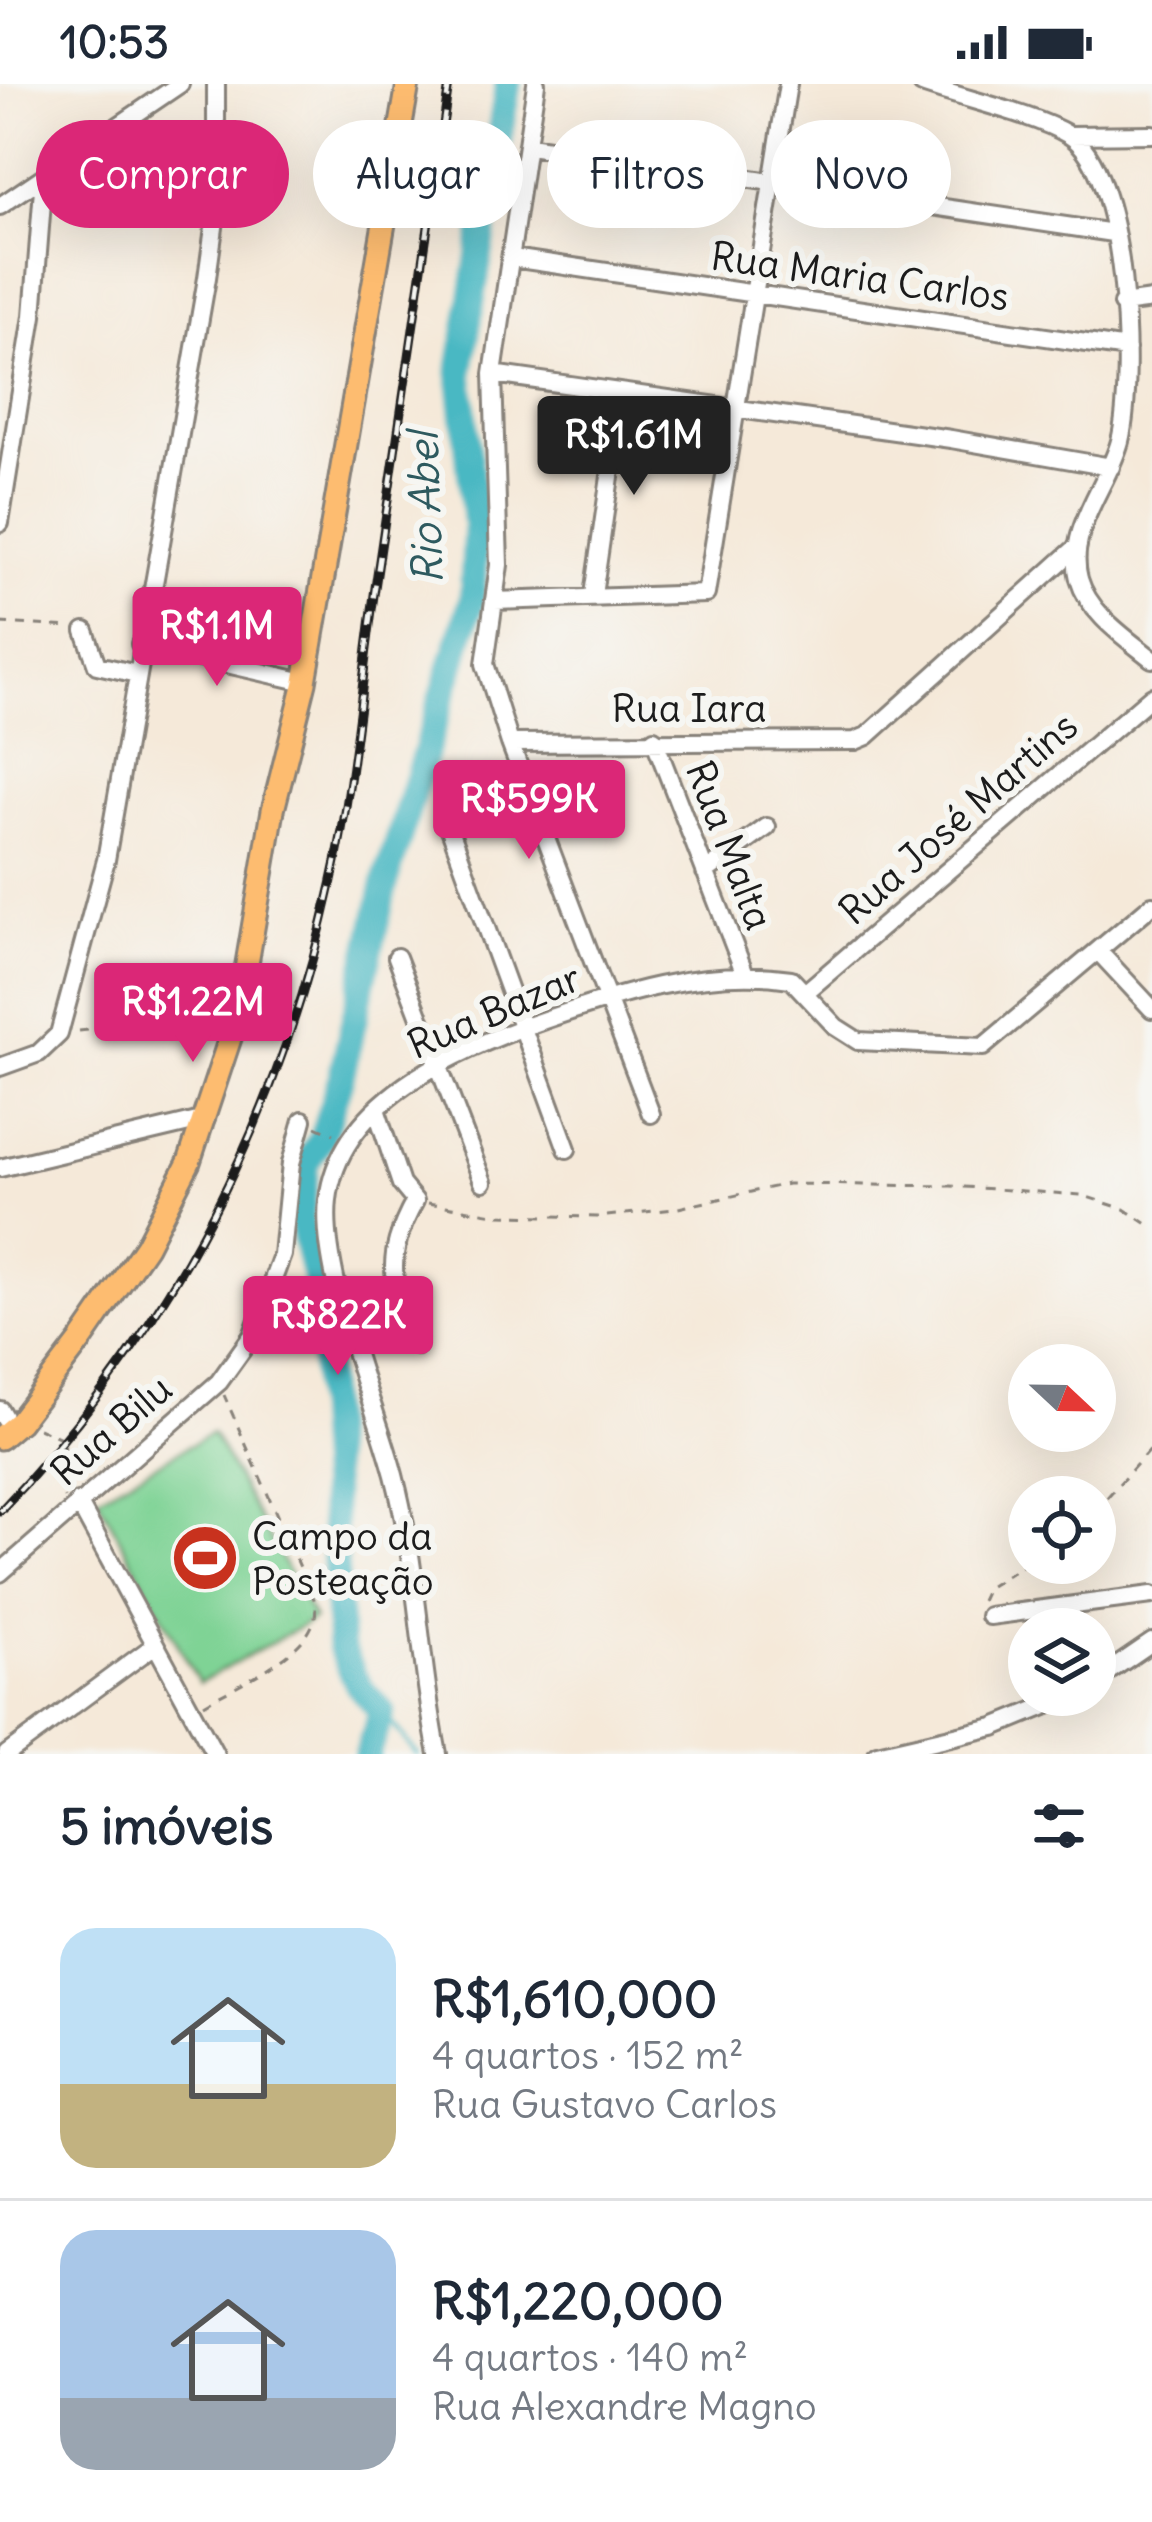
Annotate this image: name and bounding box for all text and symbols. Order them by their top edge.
text: 10:53 [60,14,169,70]
chip: Comprar [36,120,289,228]
chip: Alugar [313,120,523,228]
chip: Filtros [547,120,747,228]
chip: Novo [771,120,951,228]
street label: Rua Maria Carlos [708,231,1012,322]
pin: R$1.61M [523,396,745,498]
text: R$1.61M [565,410,703,459]
water label: Rio Abel [396,426,454,585]
pin: R$1.1M [119,587,315,689]
text: R$1.1M [160,601,274,650]
street label: Rua Iara [611,684,767,733]
street label: Rua José Martins [829,701,1088,935]
street label: Rua Malta [675,754,784,936]
pin: R$599K [431,760,627,862]
text: R$599K [460,774,598,823]
street label: Rua Bazar [400,953,588,1070]
pin: R$1.22M [82,963,304,1065]
text: R$1.22M [121,977,265,1026]
pin: R$822K [240,1276,436,1378]
text: R$822K [270,1290,406,1339]
north arrow [1008,1344,1116,1452]
map controls [1008,1344,1116,1716]
street label: Rua Bilu [41,1364,182,1496]
button: locate [1008,1476,1116,1584]
place label: Campo da Posteação [252,1512,434,1606]
sports icon: Campo da Posteação [170,1523,240,1593]
button: layers [1008,1608,1116,1716]
icon: filters [1026,1793,1092,1859]
text: 5 imóveis [60,1794,273,1858]
text: R$1,610,000 [432,1967,717,2031]
icon: home [156,1976,300,2120]
text: 4 quartos · 152 m² [432,2031,744,2080]
text: Rua Gustavo Carlos [432,2080,777,2129]
text: R$1,220,000 [432,2269,724,2333]
icon: home [156,2278,300,2422]
text: 4 quartos · 140 m² [432,2333,748,2382]
text: Rua Alexandre Magno [432,2382,817,2431]

